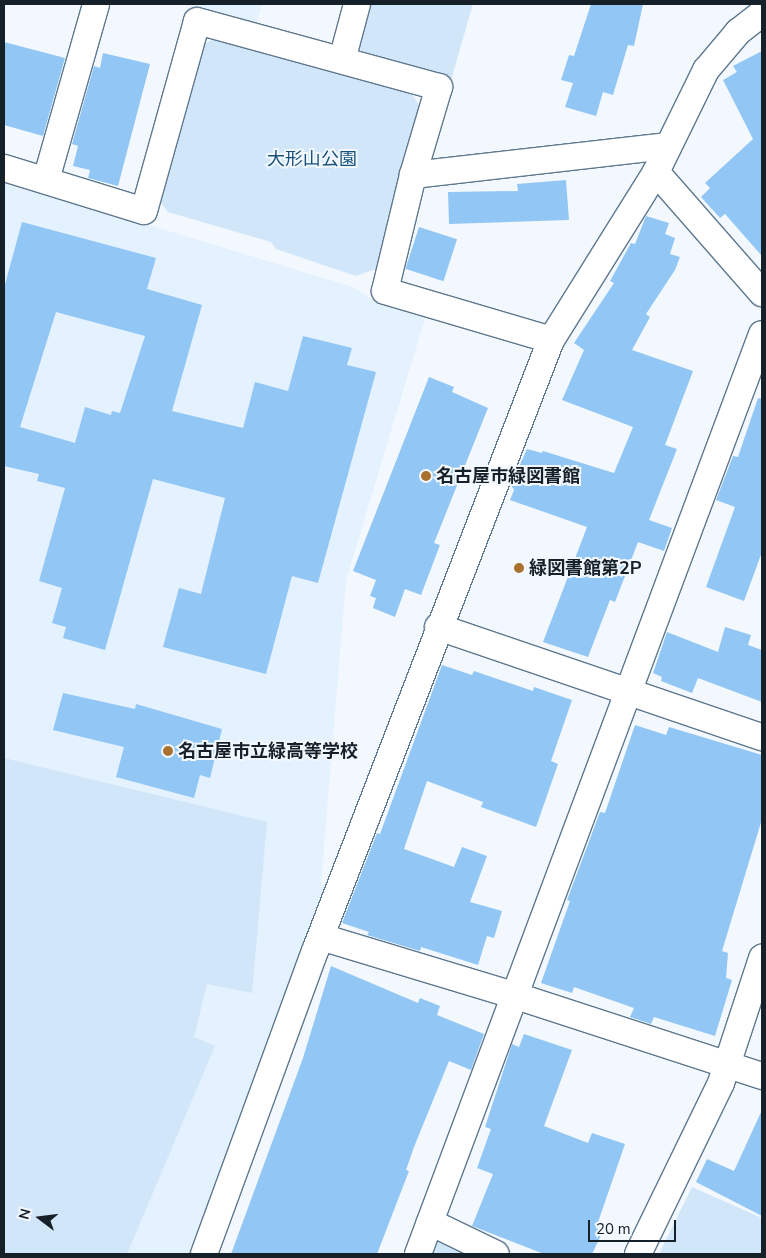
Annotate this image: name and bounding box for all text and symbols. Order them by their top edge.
park label: 大形山公園 [267,148,357,170]
place label: 名古屋市緑図書館 [436,465,580,487]
marker: 名古屋市緑図書館 [420,470,432,482]
place label: 緑図書館第2P [529,557,642,579]
marker: 緑図書館第2P [513,562,525,574]
place label: 名古屋市立緑高等学校 [178,740,358,762]
marker: 名古屋市立緑高等学校 [162,745,174,757]
north arrow [15,1193,65,1243]
text: N [14,1206,36,1222]
scale bar [591,1210,678,1242]
text: 20 m [596,1219,631,1239]

